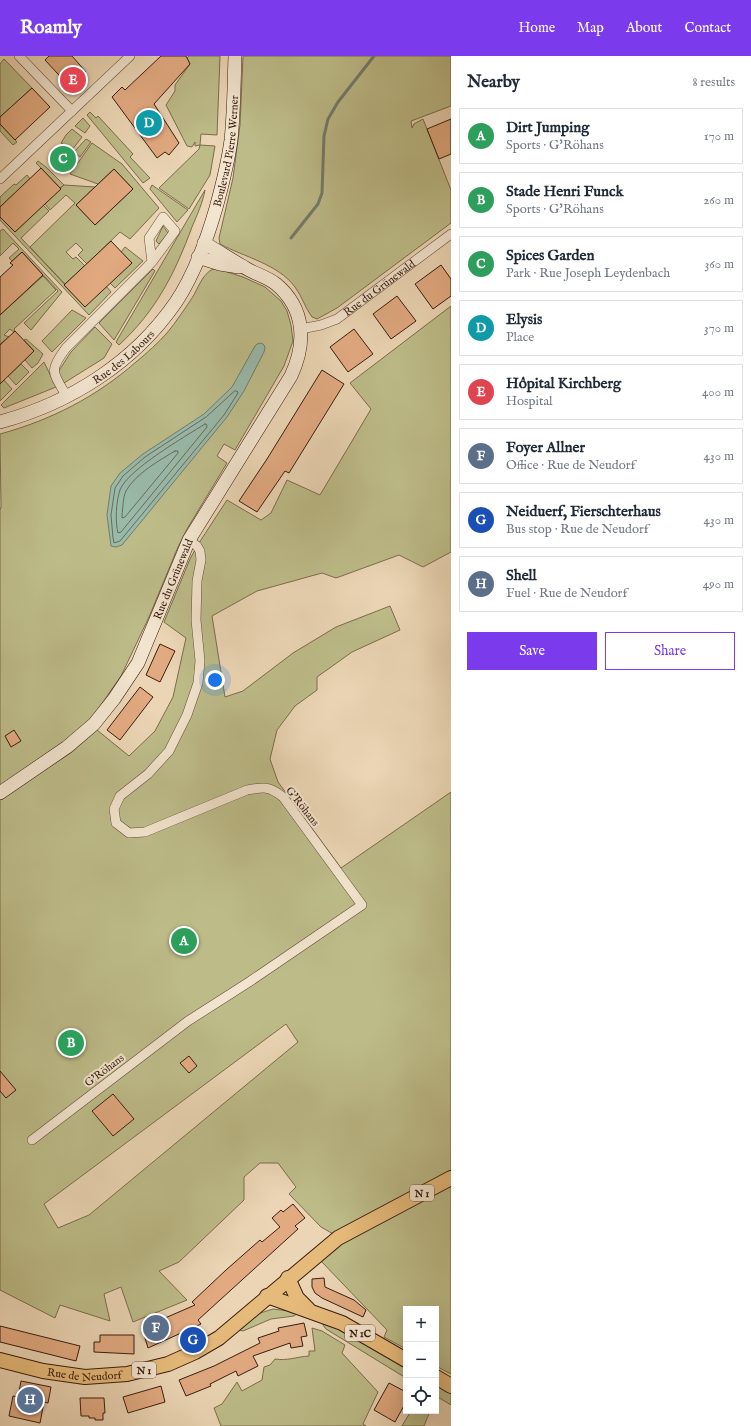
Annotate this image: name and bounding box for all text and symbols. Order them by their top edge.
text: Roamly [20,16,82,40]
text: Home [519,19,555,37]
text: Map [577,19,604,37]
text: About [626,19,662,37]
text: Contact [684,19,731,37]
pin: E [60,65,86,95]
text: Nearby [467,72,520,93]
text: 8 results [692,74,735,91]
street label: Boulevard Pierre Werner [211,95,242,209]
pin: D [136,108,162,138]
text: Dirt Jumping [506,118,589,137]
text: A [477,128,485,145]
text: 170 m [704,128,734,145]
text: Sports · G'Röhans [506,137,604,154]
pin: C [50,144,76,174]
text: Stade Henri Funck [506,182,624,201]
text: B [477,192,485,209]
text: 260 m [703,192,734,209]
text: Sports · G'Röhans [506,201,604,218]
text: Spices Garden [506,246,594,265]
text: C [476,256,486,273]
text: 360 m [704,256,734,273]
street label: Rue du Grünewald [341,257,418,320]
text: Park · Rue Joseph Leydenbach [506,265,670,282]
text: Elysis [506,310,542,329]
text: D [476,320,486,337]
text: 370 m [704,320,734,337]
street label: Rue des Labours [90,328,158,388]
text: Place [506,329,534,346]
text: Hôpital Kirchberg [506,374,621,393]
text: E [476,384,486,401]
text: 400 m [702,384,734,401]
text: Hospital [506,393,553,410]
text: Foyer Allner [506,438,585,457]
text: F [477,448,485,465]
text: 430 m [704,448,734,465]
text: Office · Rue de Neudorf [506,457,635,474]
text: Neiduerf, Fierschterhaus [506,502,661,521]
text: G [476,512,486,529]
text: 430 m [704,512,734,529]
text: Bus stop · Rue de Neudorf [506,521,648,538]
street label: Rue du Grünewald [151,537,197,622]
text: Shell [506,566,537,585]
text: H [475,576,487,593]
text: 490 m [703,576,734,593]
text: Fuel · Rue de Neudorf [506,585,627,602]
button: Save [467,632,597,670]
button: Share [605,632,735,670]
your location [205,670,225,690]
street label: G'Röhans [282,784,322,829]
pin: A [171,926,197,956]
pin: B [58,1028,84,1058]
street label: G'Röhans [82,1051,127,1090]
road number: N 1 [410,1185,434,1201]
map controls [403,1306,439,1414]
button: + [403,1306,439,1342]
pin: F [143,1313,169,1343]
pin: G [180,1325,206,1355]
road number: N 1C [345,1325,375,1341]
button: − [403,1342,439,1378]
road number: N 1 [132,1362,156,1378]
street label: Rue de Neudorf [46,1366,124,1385]
button: locate [403,1378,439,1414]
pin: H [17,1385,43,1415]

